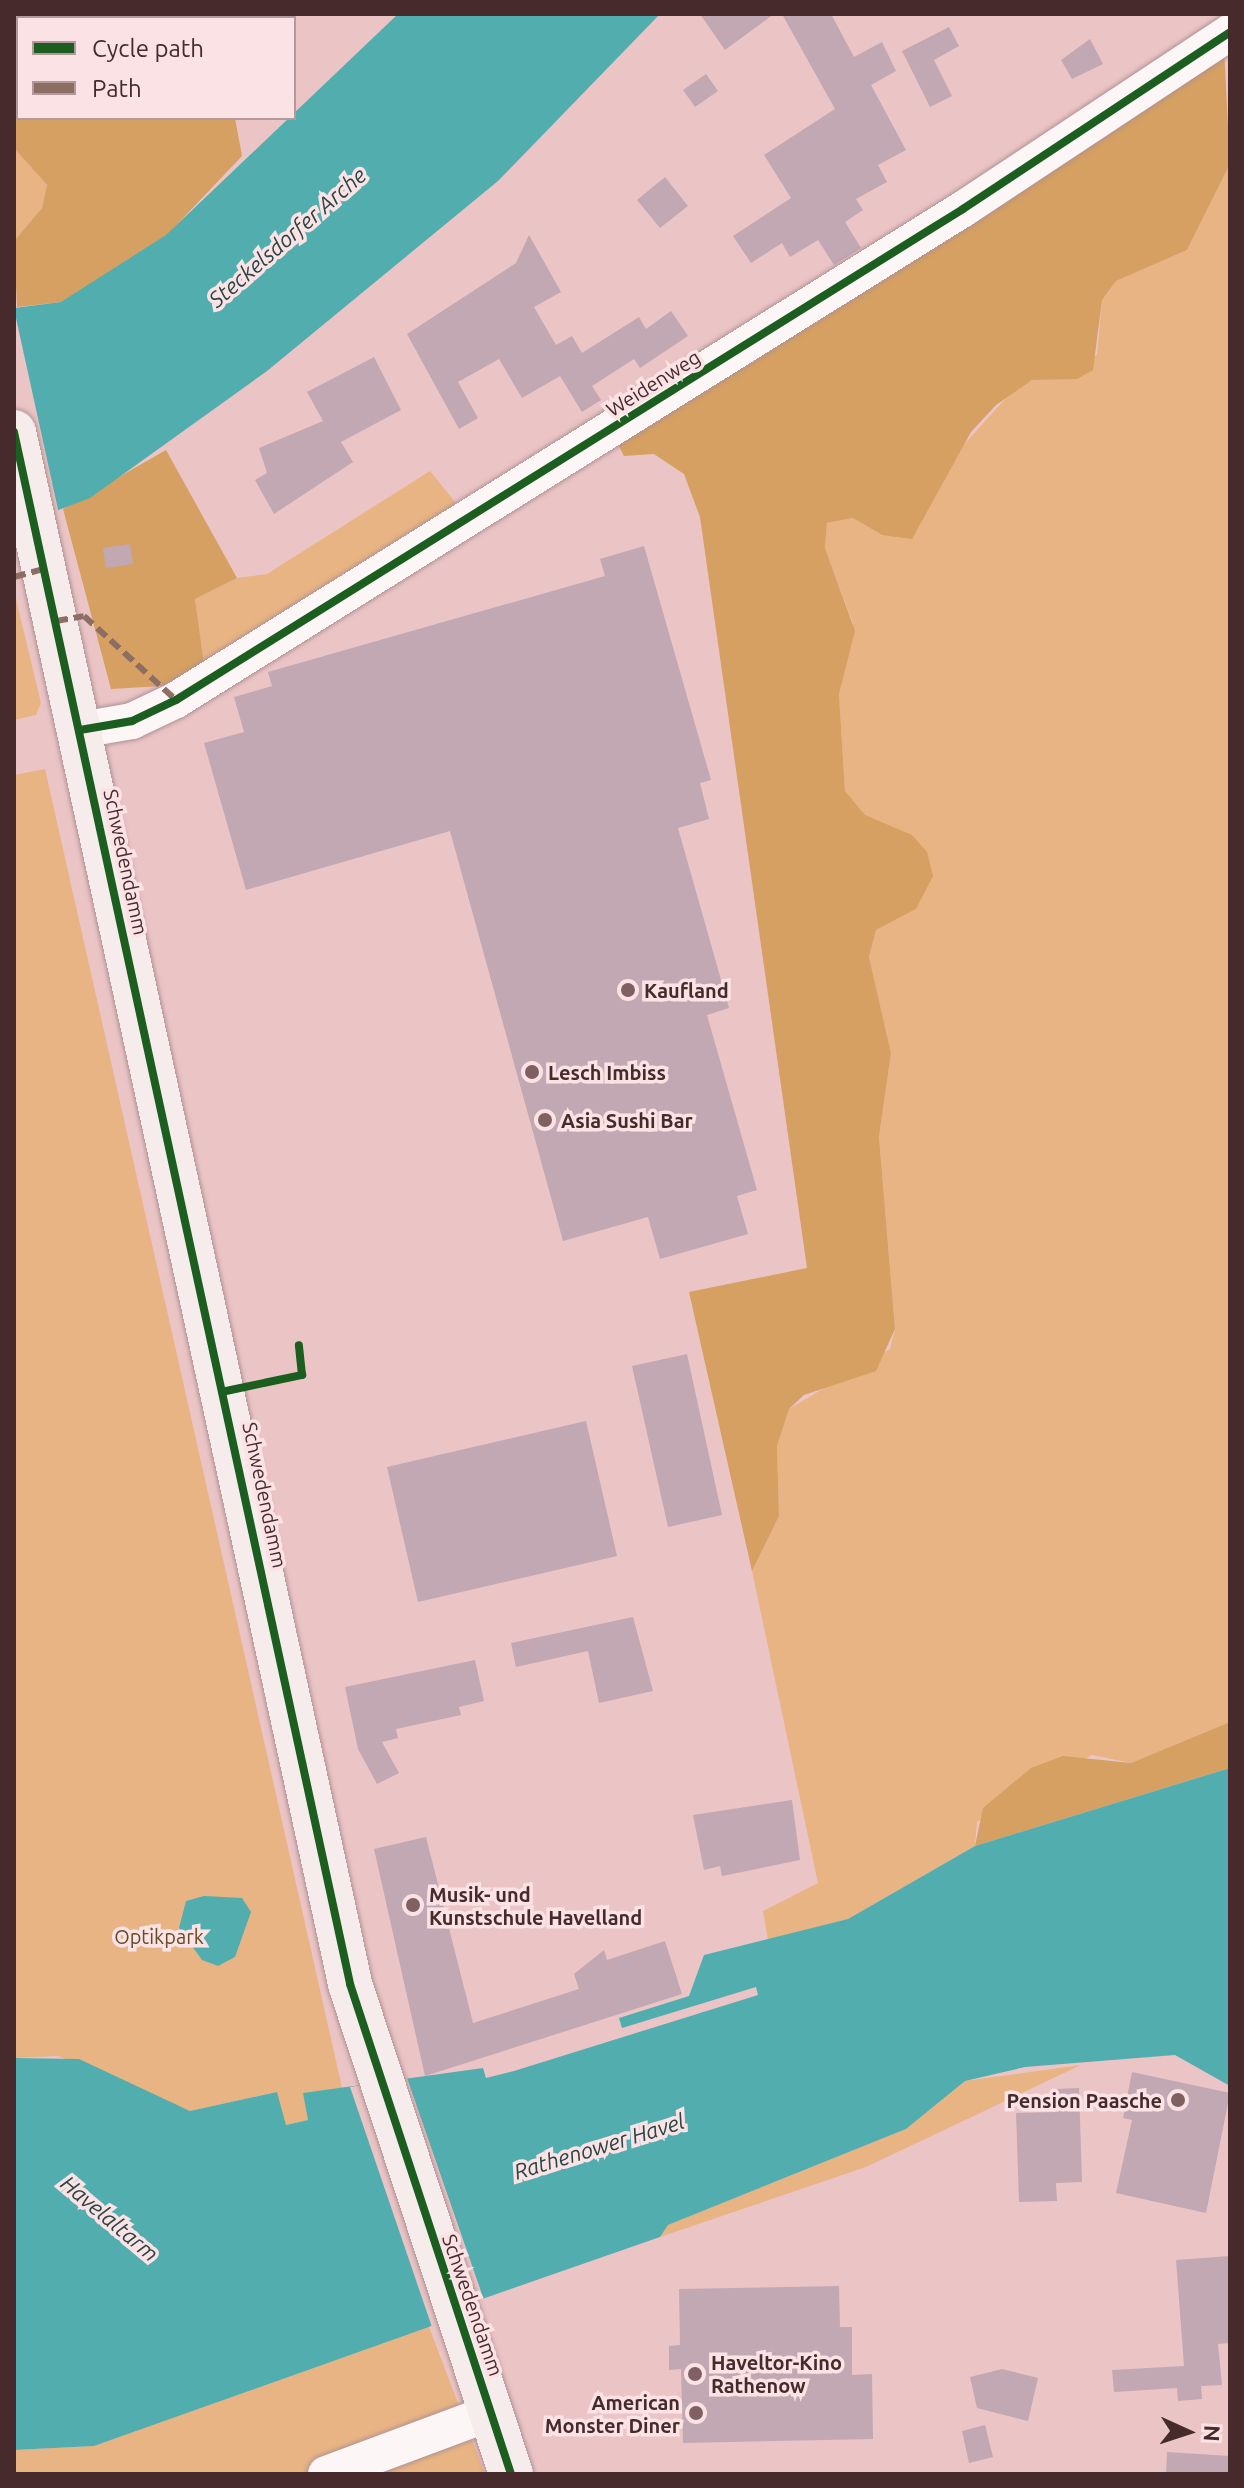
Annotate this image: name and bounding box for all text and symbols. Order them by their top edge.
legend [16,16,296,120]
text: Cycle path [92,35,204,62]
text: Path [92,75,142,102]
water label: Steckelsdorfer Arche [203,161,371,313]
street label: Weidenweg [602,345,704,421]
street label: Schwedendamm [99,787,153,937]
place label: Kaufland [644,978,729,1002]
marker: Kaufland [619,981,637,999]
place label: Lesch Imbiss [548,1060,666,1084]
marker: Lesch Imbiss [523,1063,541,1081]
place label: Asia Sushi Bar [561,1108,693,1132]
marker: Asia Sushi Bar [536,1111,554,1129]
street label: Schwedendamm [238,1420,292,1570]
place label: Musik- und Kunstschule Havelland [429,1882,642,1929]
marker: Musik- und Kunstschule Havelland [404,1896,422,1914]
park label: Optikpark [114,1924,204,1948]
place label: Pension Paasche [1006,2088,1162,2112]
marker: Pension Paasche [1169,2091,1187,2109]
water label: Rathenower Havel [510,2107,688,2185]
water label: Havelaltarm [56,2170,164,2266]
street label: Schwedendamm [437,2231,509,2379]
place label: Haveltor-Kino Rathenow [711,2350,842,2397]
marker: Haveltor-Kino Rathenow [686,2365,704,2383]
place label: American Monster Diner [545,2390,680,2437]
north arrow [1148,2392,1228,2472]
marker: American Monster Diner [687,2404,705,2422]
text: N [1200,2424,1225,2442]

